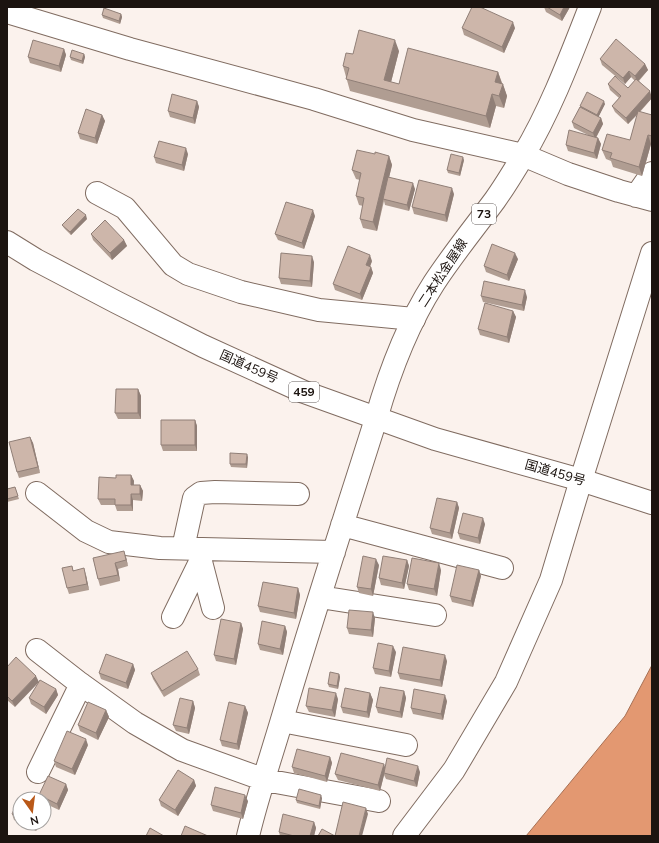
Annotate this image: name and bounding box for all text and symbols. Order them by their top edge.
road number: 73 [472,204,496,224]
street label: 二本松金屋線 [414,235,472,311]
street label: 国道459号 [217,346,281,388]
road number: 459 [289,382,319,402]
street label: 国道459号 [523,456,587,490]
north arrow [12,791,52,831]
text: N [28,812,40,828]

